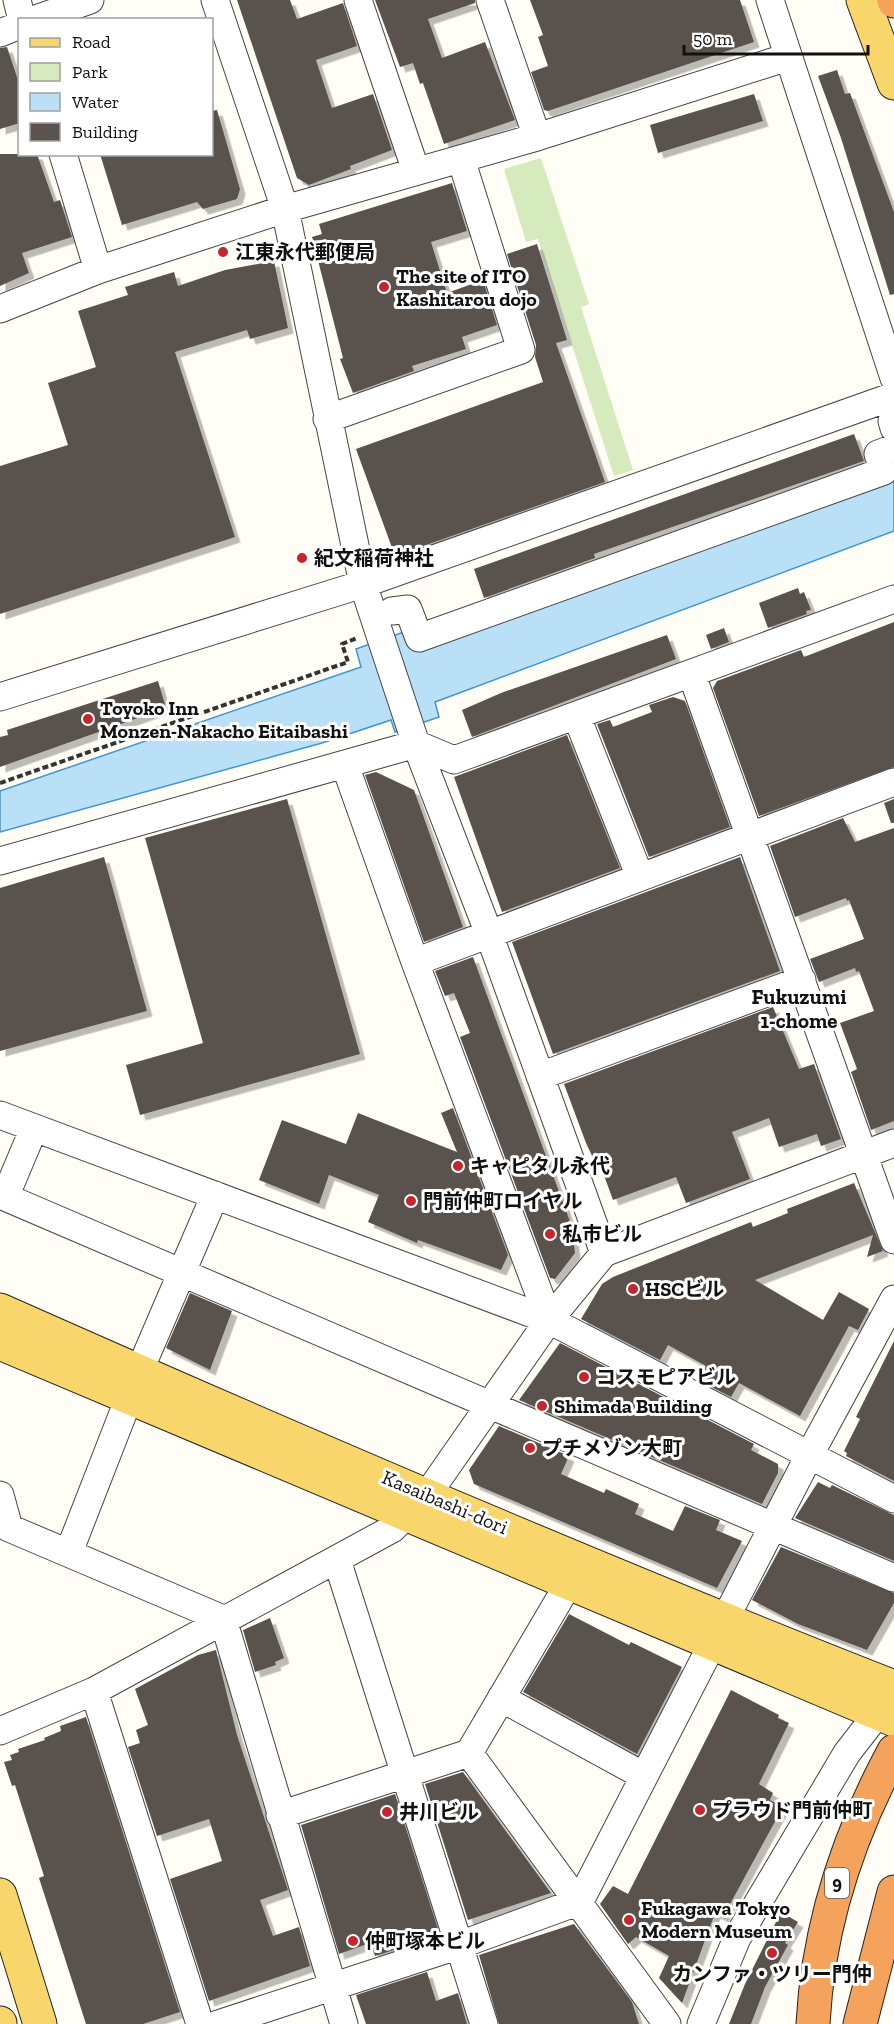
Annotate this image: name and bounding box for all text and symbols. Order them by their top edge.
legend [18,18,213,156]
scale bar [684,18,868,56]
text: 50 m [693,28,733,50]
text: Road [72,31,111,53]
text: Park [72,61,108,83]
text: Water [72,91,119,113]
text: Building [72,121,138,143]
place label: 江東永代郵便局 [235,240,375,264]
marker: 江東永代郵便局 [216,245,230,259]
place label: The site of ITO Kashitarou dojo [396,264,537,311]
marker: The site of ITO Kashitarou dojo [377,280,391,294]
place label: 紀文稲荷神社 [314,546,434,570]
marker: 紀文稲荷神社 [295,551,309,565]
place label: Toyoko Inn Monzen-Nakacho Eitaibashi [100,696,348,743]
marker: Toyoko Inn Monzen-Nakacho Eitaibashi [81,712,95,726]
district label: Fukuzumi 1-chome [751,984,847,1033]
place label: キャピタル永代 [470,1154,610,1178]
marker: キャピタル永代 [451,1159,465,1173]
place label: 門前仲町ロイヤル [423,1189,582,1213]
marker: 門前仲町ロイヤル [404,1194,418,1208]
place label: 私市ビル [562,1222,642,1246]
marker: 私市ビル [543,1227,557,1241]
place label: HSCビル [645,1277,724,1301]
marker: HSCビル [626,1282,640,1296]
place label: コスモピアビル [596,1365,736,1389]
marker: コスモピアビル [577,1370,591,1384]
place label: Shimada Building [554,1394,713,1418]
marker: Shimada Building [535,1399,549,1413]
place label: プチメゾン大町 [542,1436,682,1460]
marker: プチメゾン大町 [523,1441,537,1455]
street label: Kasaibashi-dori [378,1465,512,1539]
place label: プラウド門前仲町 [712,1798,872,1822]
place label: 井川ビル [399,1800,479,1824]
marker: プラウド門前仲町 [693,1803,707,1817]
marker: 井川ビル [380,1805,394,1819]
road number: 9 [825,1868,849,1898]
place label: Fukagawa Tokyo Modern Museum [641,1896,792,1943]
marker: Fukagawa Tokyo Modern Museum [622,1913,636,1927]
place label: 仲町塚本ビル [365,1929,485,1953]
marker: 仲町塚本ビル [346,1934,360,1948]
marker: カンファ・ツリー門仲 [765,1946,779,1960]
place label: カンファ・ツリー門仲 [672,1962,872,1986]

